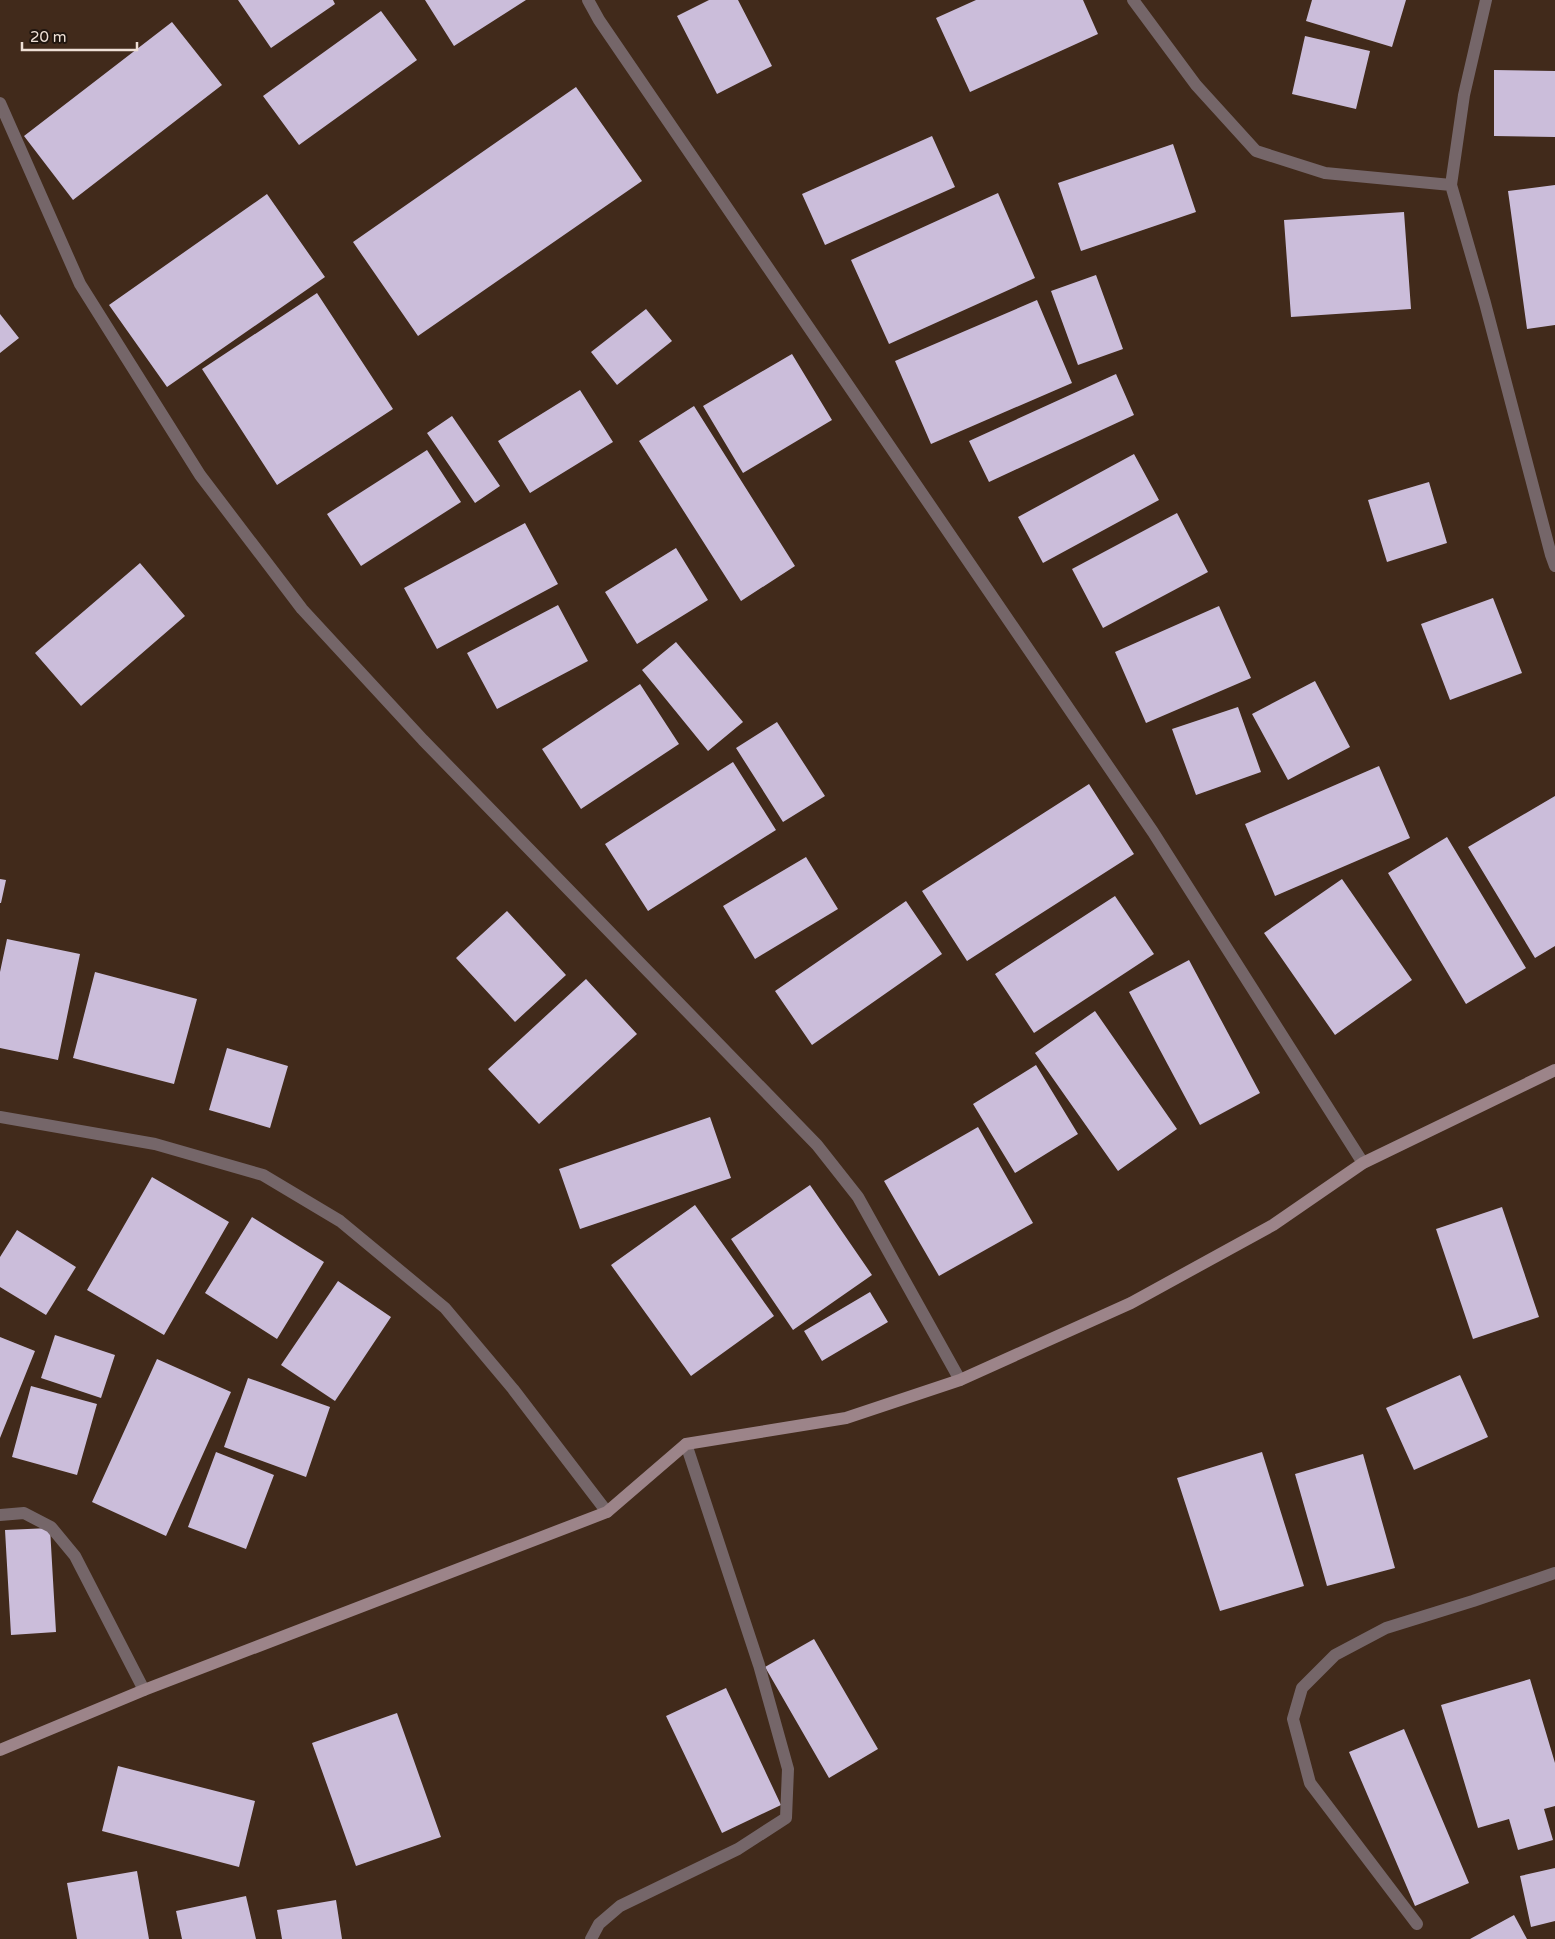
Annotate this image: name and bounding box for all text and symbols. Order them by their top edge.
scale bar [22,20,138,52]
text: 20 m [30,28,67,46]

